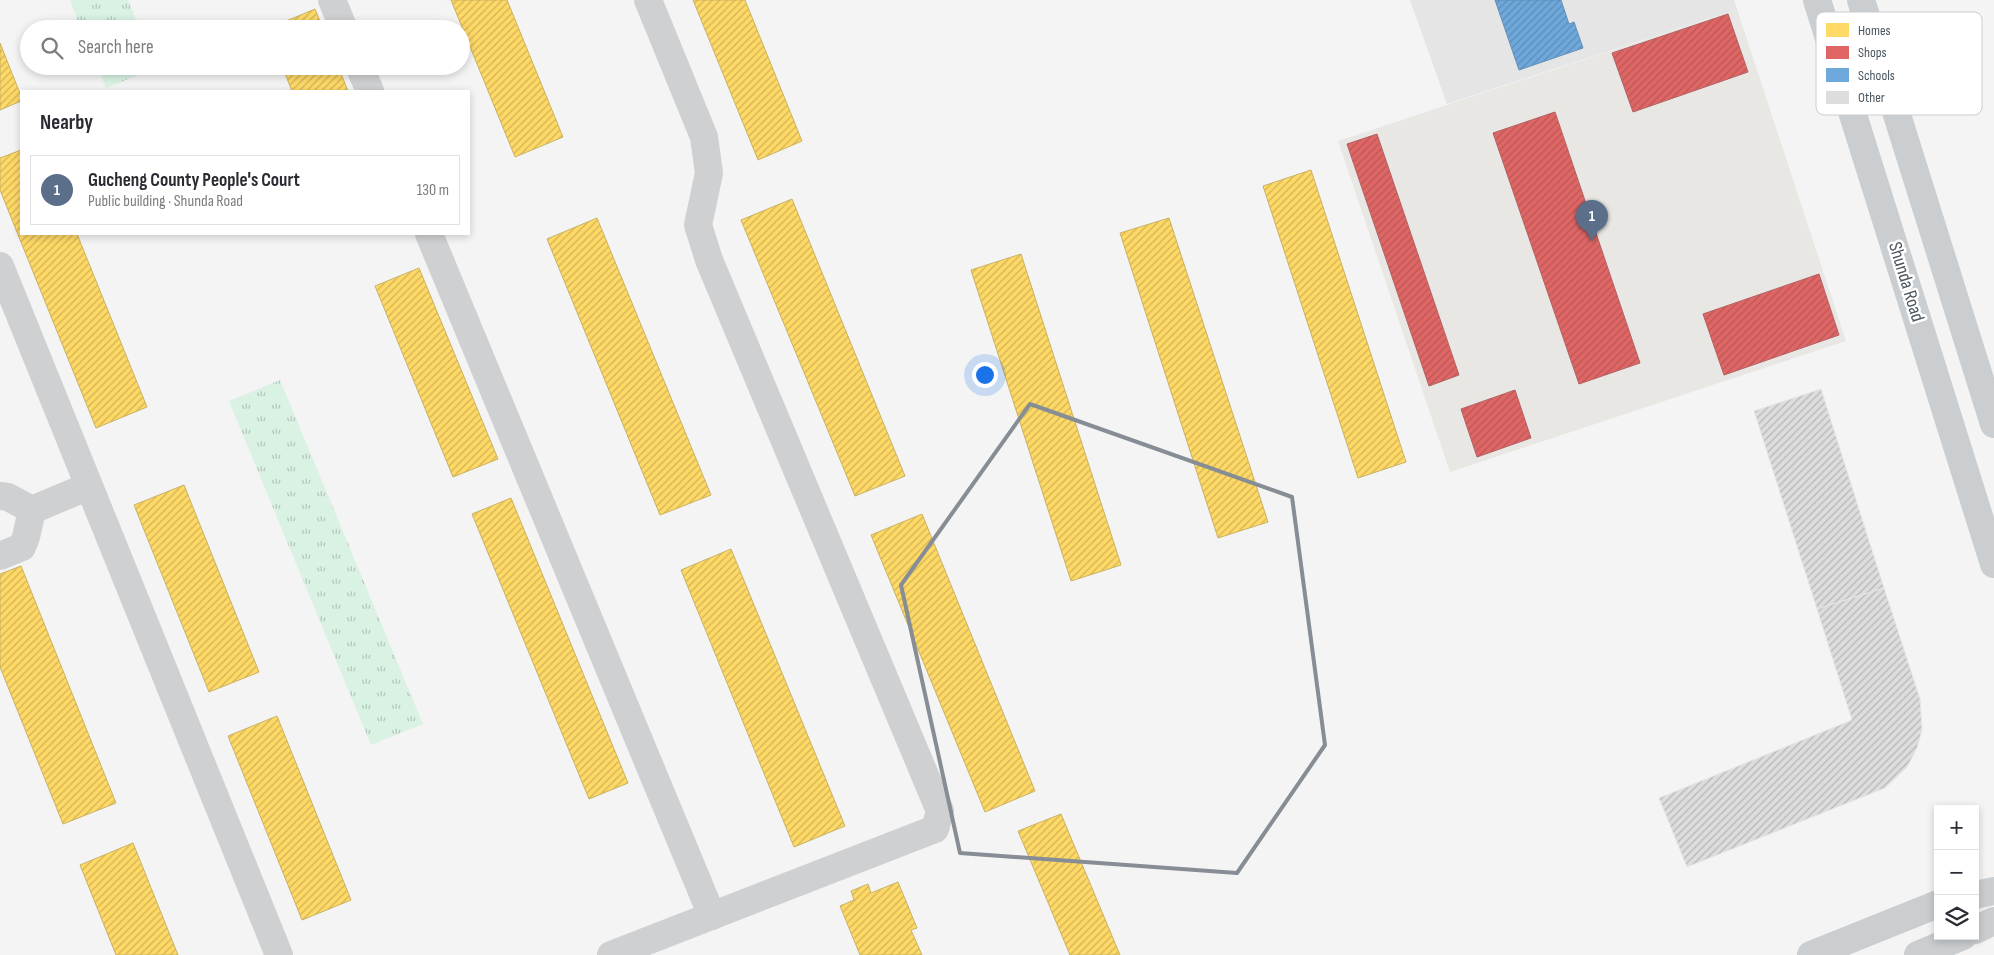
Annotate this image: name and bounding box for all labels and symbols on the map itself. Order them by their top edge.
legend [1816,12,1982,115]
text: Homes [1858,22,1891,39]
text: Shops [1858,44,1887,61]
text: Schools [1858,67,1895,84]
text: Other [1858,89,1885,106]
pin: 1 [1576,200,1608,241]
street label: Shunda Road [1883,239,1929,325]
your location [972,362,998,388]

